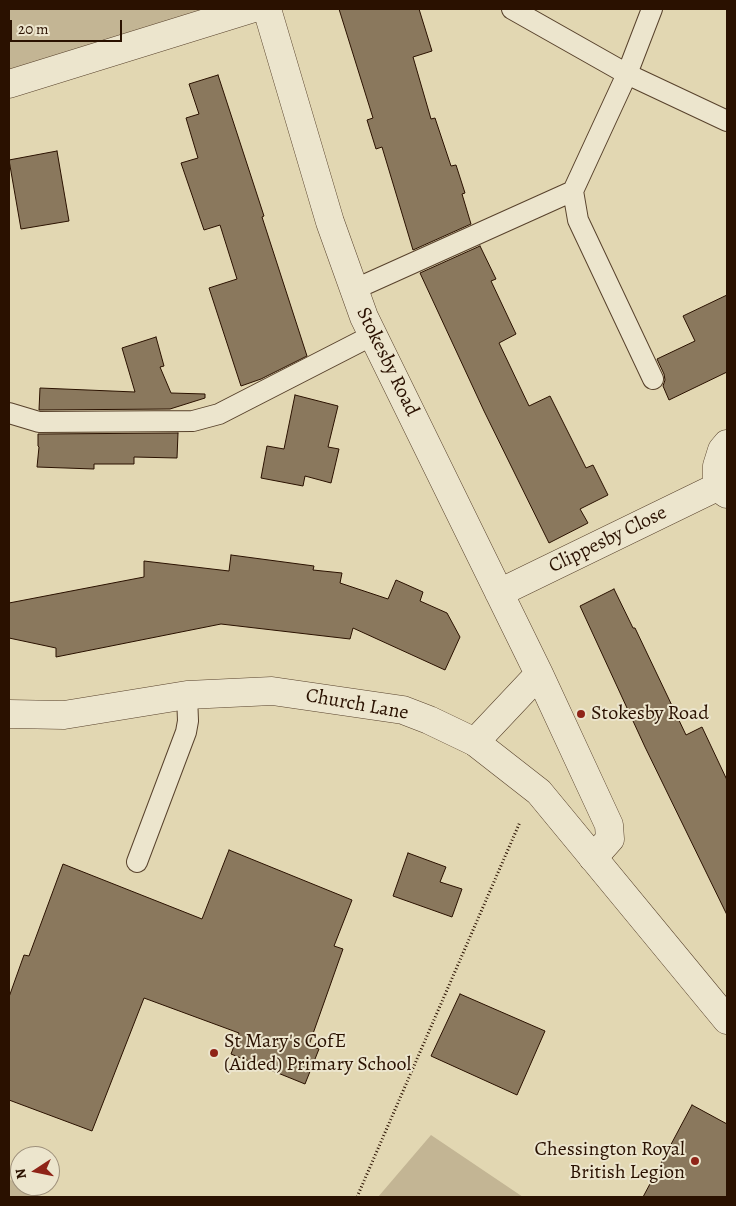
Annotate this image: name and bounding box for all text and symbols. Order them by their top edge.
scale bar [12,10,125,42]
text: 20 m [18,19,49,39]
street label: Stokesby Road [350,304,424,420]
street label: Clippesby Close [545,501,671,579]
street label: Church Lane [304,684,410,726]
place label: Stokesby Road [591,702,709,726]
marker: Stokesby Road [575,708,587,720]
place label: St Mary's CofE (Aided) Primary School [224,1030,411,1077]
marker: St Mary's CofE (Aided) Primary School [208,1047,220,1059]
place label: Chessington Royal British Legion [535,1138,685,1185]
north arrow [10,1146,60,1196]
marker: Chessington Royal British Legion [689,1155,701,1167]
text: N [10,1167,31,1181]

